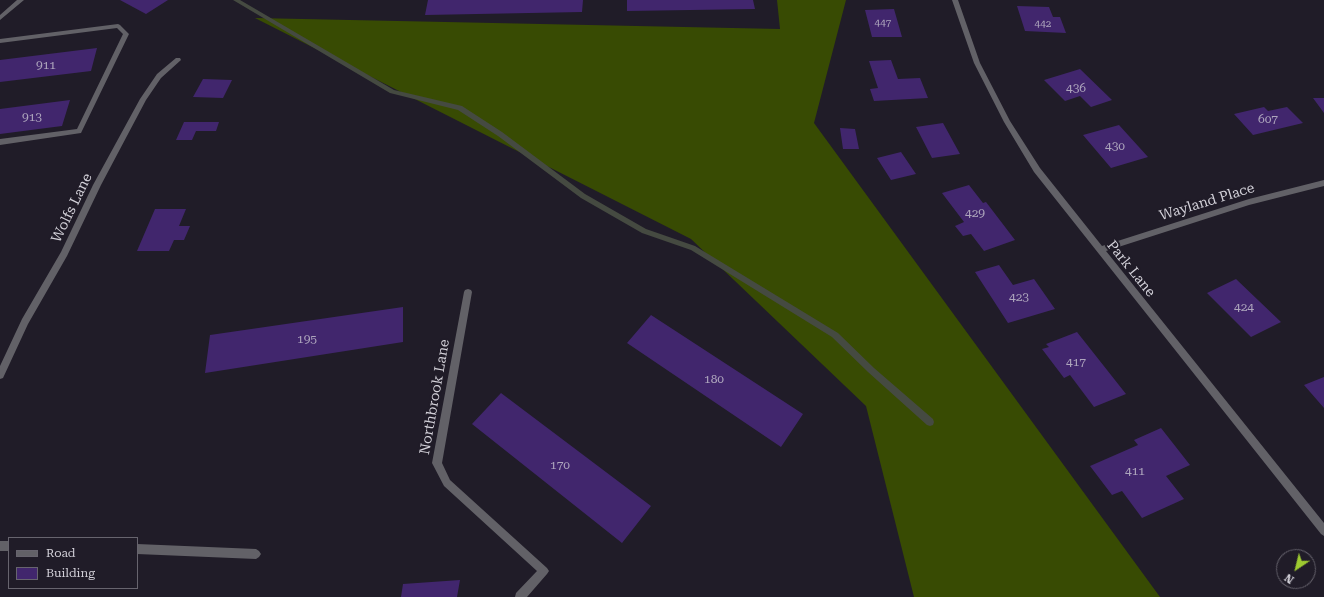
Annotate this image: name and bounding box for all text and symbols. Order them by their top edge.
house number: 447 [875,17,891,29]
house number: 442 [1035,18,1051,30]
house number: 911 [36,58,56,72]
house number: 436 [1066,81,1086,95]
house number: 913 [22,110,42,124]
house number: 607 [1258,112,1278,126]
house number: 430 [1105,139,1125,153]
street label: Wolfs Lane [48,171,96,245]
street label: Wayland Place [1157,180,1257,224]
house number: 429 [965,206,985,220]
street label: Park Lane [1103,237,1159,301]
house number: 423 [1009,290,1029,304]
house number: 424 [1234,300,1254,314]
house number: 195 [297,332,317,346]
street label: Northbrook Lane [417,338,453,456]
house number: 417 [1066,355,1086,369]
house number: 180 [704,372,724,386]
house number: 170 [550,458,570,472]
house number: 411 [1125,464,1145,478]
legend [8,537,138,589]
text: Road [46,546,75,560]
north arrow [1276,549,1316,589]
text: Building [46,566,95,580]
text: N [1282,571,1297,586]

